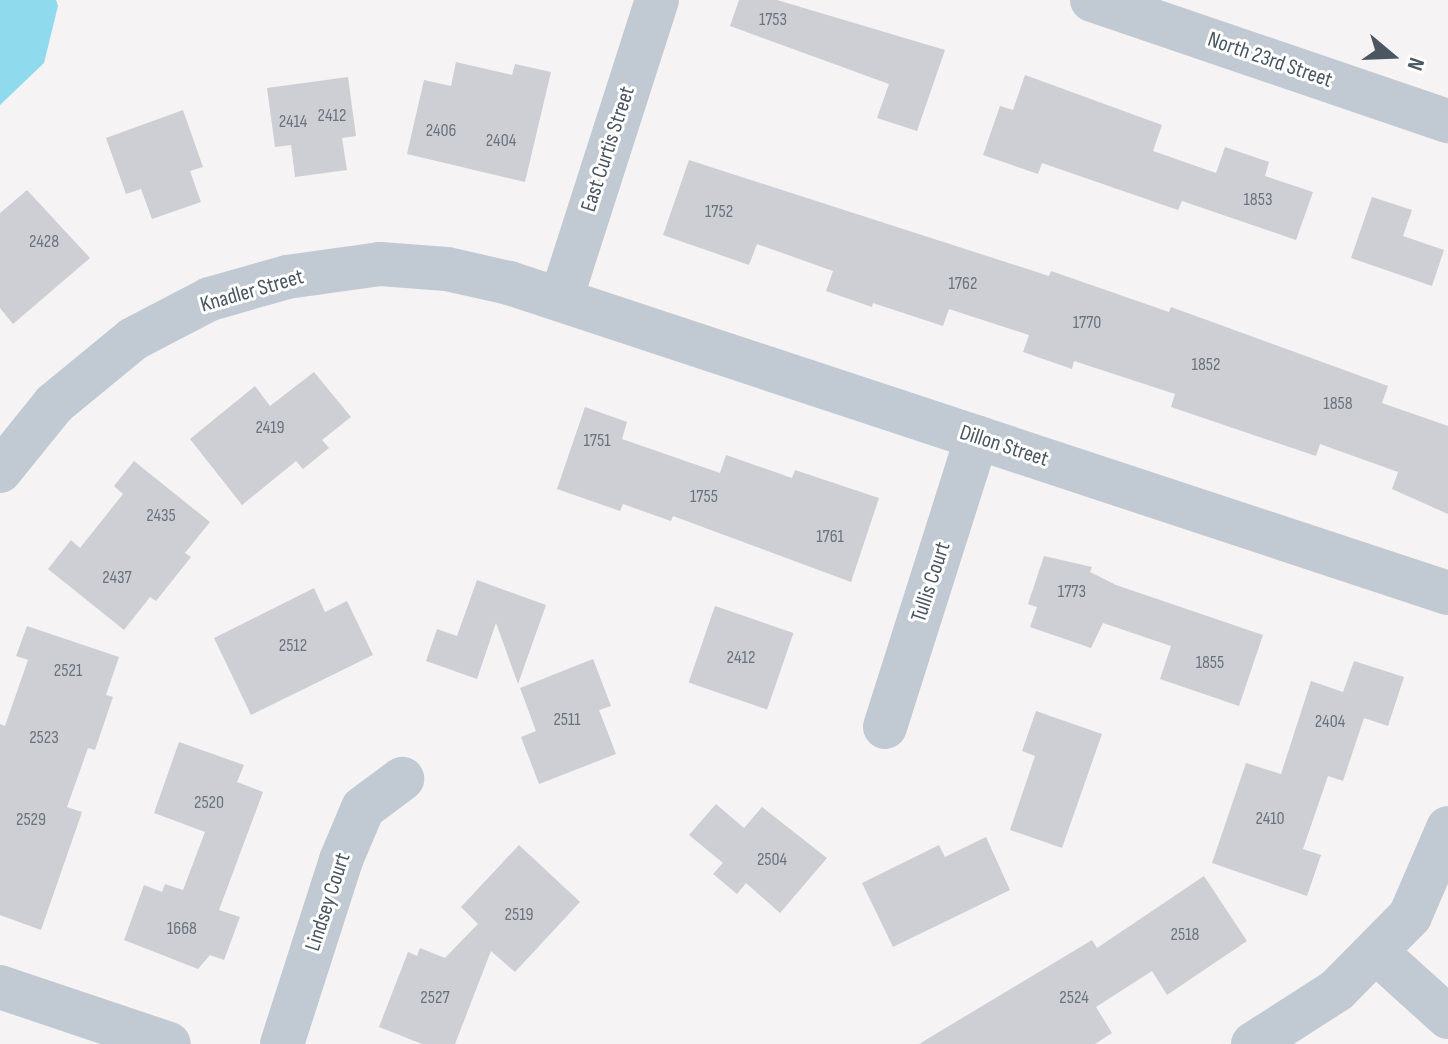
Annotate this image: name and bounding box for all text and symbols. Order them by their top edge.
house number: 1753 [759,9,787,31]
north arrow [1352,16,1432,96]
street label: North 23rd Street [1204,26,1336,94]
text: N [1400,54,1430,74]
street label: East Curtis Street [575,83,641,215]
house number: 2412 [318,105,346,127]
house number: 2414 [279,111,307,133]
house number: 2406 [426,120,456,142]
house number: 2404 [486,130,516,152]
house number: 1853 [1244,189,1272,211]
house number: 1752 [705,201,733,223]
house number: 2428 [29,231,59,253]
street label: Knadler Street [197,264,307,318]
house number: 1762 [949,273,977,295]
house number: 1770 [1073,312,1101,334]
house number: 1852 [1192,354,1220,376]
house number: 1858 [1323,393,1353,415]
house number: 2419 [255,417,285,439]
street label: Dillon Street [956,419,1052,473]
house number: 1751 [584,430,610,452]
house number: 1755 [690,486,718,508]
house number: 2435 [146,505,176,527]
house number: 1761 [816,526,844,548]
street label: Tullis Court [906,539,956,625]
house number: 2437 [102,567,132,589]
house number: 1773 [1058,581,1086,603]
house number: 2512 [279,635,307,657]
house number: 2412 [727,647,755,669]
house number: 1855 [1196,652,1224,674]
house number: 2521 [54,660,82,682]
house number: 2511 [553,709,581,731]
house number: 2404 [1315,711,1345,733]
house number: 2523 [29,727,59,749]
house number: 2520 [194,792,224,814]
house number: 2410 [1255,808,1285,830]
house number: 2529 [16,809,46,831]
house number: 2504 [757,849,787,871]
street label: Lindsey Court [300,850,356,954]
house number: 2519 [505,904,533,926]
house number: 1668 [167,918,197,940]
house number: 2518 [1171,924,1199,946]
house number: 2527 [420,987,450,1009]
house number: 2524 [1059,987,1089,1009]

